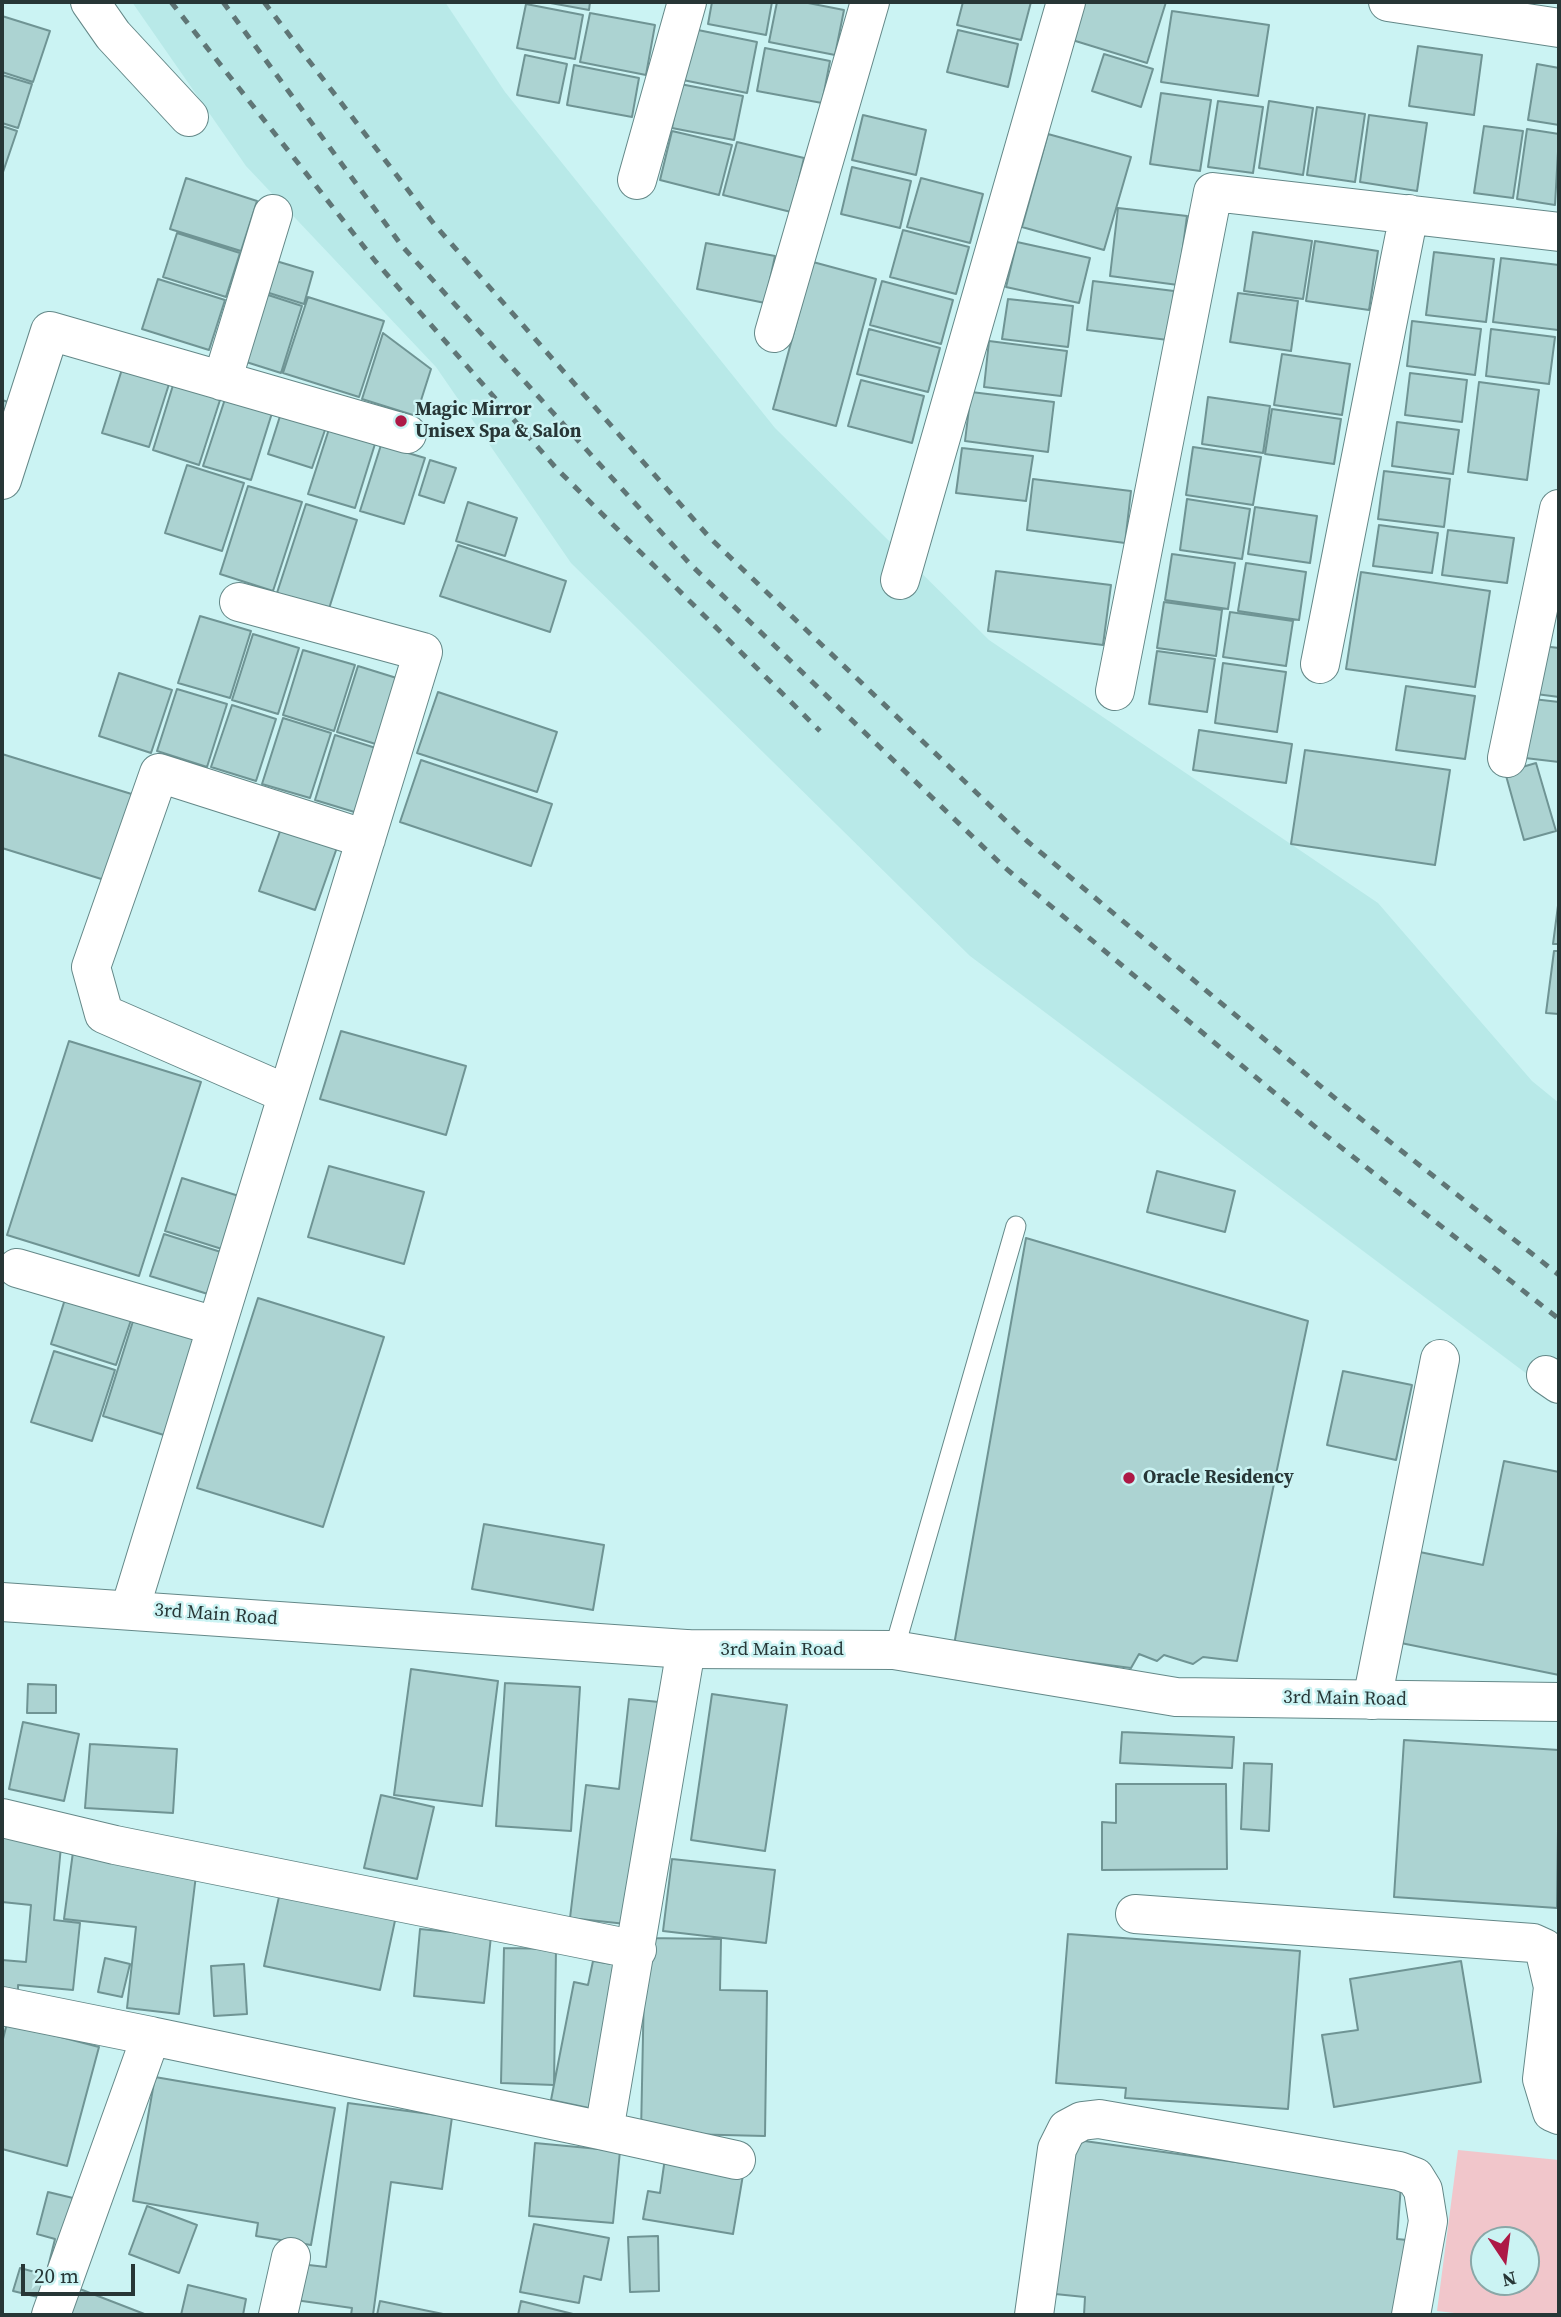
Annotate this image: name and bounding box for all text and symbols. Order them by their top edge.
place label: Magic Mirror Unisex Spa & Salon [415,399,581,443]
marker: Magic Mirror Unisex Spa & Salon [393,413,409,429]
place label: Oracle Residency [1143,1467,1294,1489]
marker: Oracle Residency [1121,1470,1137,1486]
street label: 3rd Main Road [154,1599,278,1631]
street label: 3rd Main Road [720,1639,844,1661]
street label: 3rd Main Road [1283,1687,1407,1711]
north arrow [1470,2226,1540,2296]
scale bar [24,2250,138,2294]
text: 20 m [34,2261,79,2290]
text: N [1500,2265,1519,2294]

